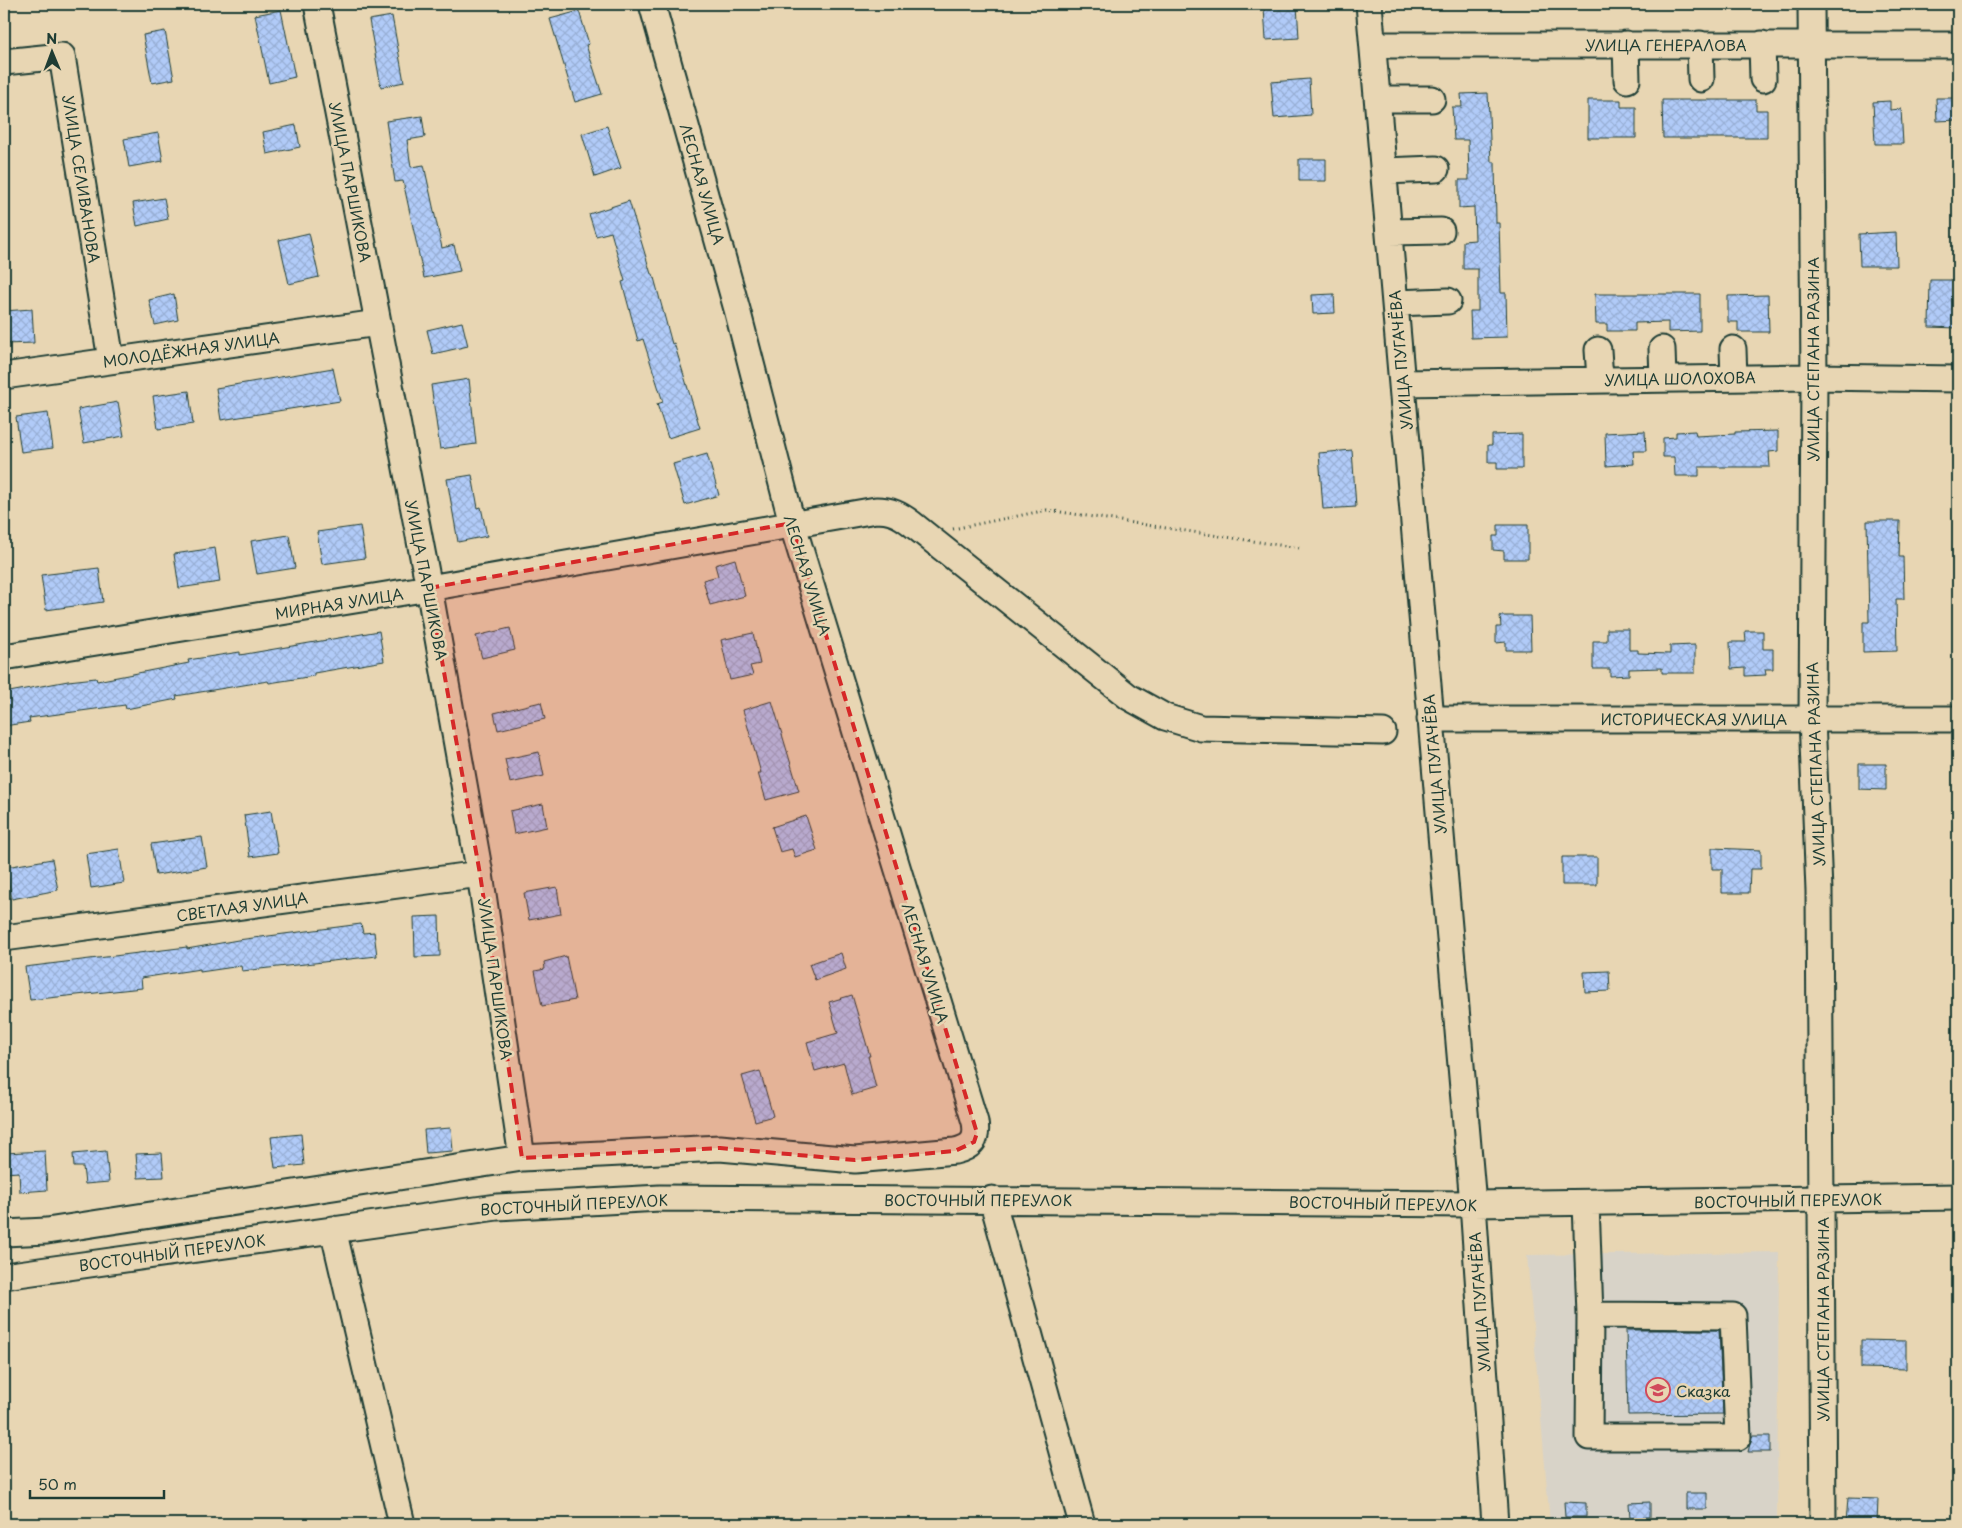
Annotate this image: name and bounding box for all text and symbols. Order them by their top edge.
north arrow [28,28,78,78]
text: N [46,28,57,49]
street label: УЛИЦА ГЕНЕРАЛОВА [1585,33,1747,56]
street label: УЛИЦА СЕЛИВАНОВА [57,94,107,265]
street label: УЛИЦА ПАРШИКОВА [324,100,378,264]
street label: ЛЕСНАЯ УЛИЦА [675,121,731,247]
street label: УЛИЦА СТЕПАНА РАЗИНА [1801,257,1824,461]
street label: УЛИЦА ПУГАЧЁВА [1382,289,1418,431]
street label: МОЛОДЁЖНАЯ УЛИЦА [101,325,281,373]
street label: УЛИЦА ШОЛОХОВА [1604,365,1756,391]
street label: УЛИЦА ПАРШИКОВА [400,498,454,662]
street label: ЛЕСНАЯ УЛИЦА [779,512,837,638]
street label: МИРНАЯ УЛИЦА [273,582,405,624]
street label: УЛИЦА СТЕПАНА РАЗИНА [1800,662,1830,866]
street label: УЛИЦА ПУГАЧЁВА [1416,693,1452,835]
street label: ИСТОРИЧЕСКАЯ УЛИЦА [1601,707,1787,730]
street label: СВЕТЛАЯ УЛИЦА [175,885,309,927]
street label: УЛИЦА ПАРШИКОВА [473,897,519,1061]
street label: ЛЕСНАЯ УЛИЦА [897,900,955,1026]
street label: ВОСТОЧНЫЙ ПЕРЕУЛОК [1694,1187,1883,1213]
street label: ВОСТОЧНЫЙ ПЕРЕУЛОК [479,1188,669,1220]
street label: ВОСТОЧНЫЙ ПЕРЕУЛОК [884,1188,1072,1211]
street label: ВОСТОЧНЫЙ ПЕРЕУЛОК [1289,1190,1478,1216]
street label: УЛИЦА СТЕПАНА РАЗИНА [1811,1217,1834,1421]
street label: ВОСТОЧНЫЙ ПЕРЕУЛОК [77,1227,267,1276]
street label: УЛИЦА ПУГАЧЁВА [1463,1231,1495,1373]
school or university icon: Сказка [1645,1377,1671,1403]
place label: Сказка [1676,1379,1731,1402]
scale bar [30,1468,164,1500]
text: 50 m [38,1472,77,1495]

